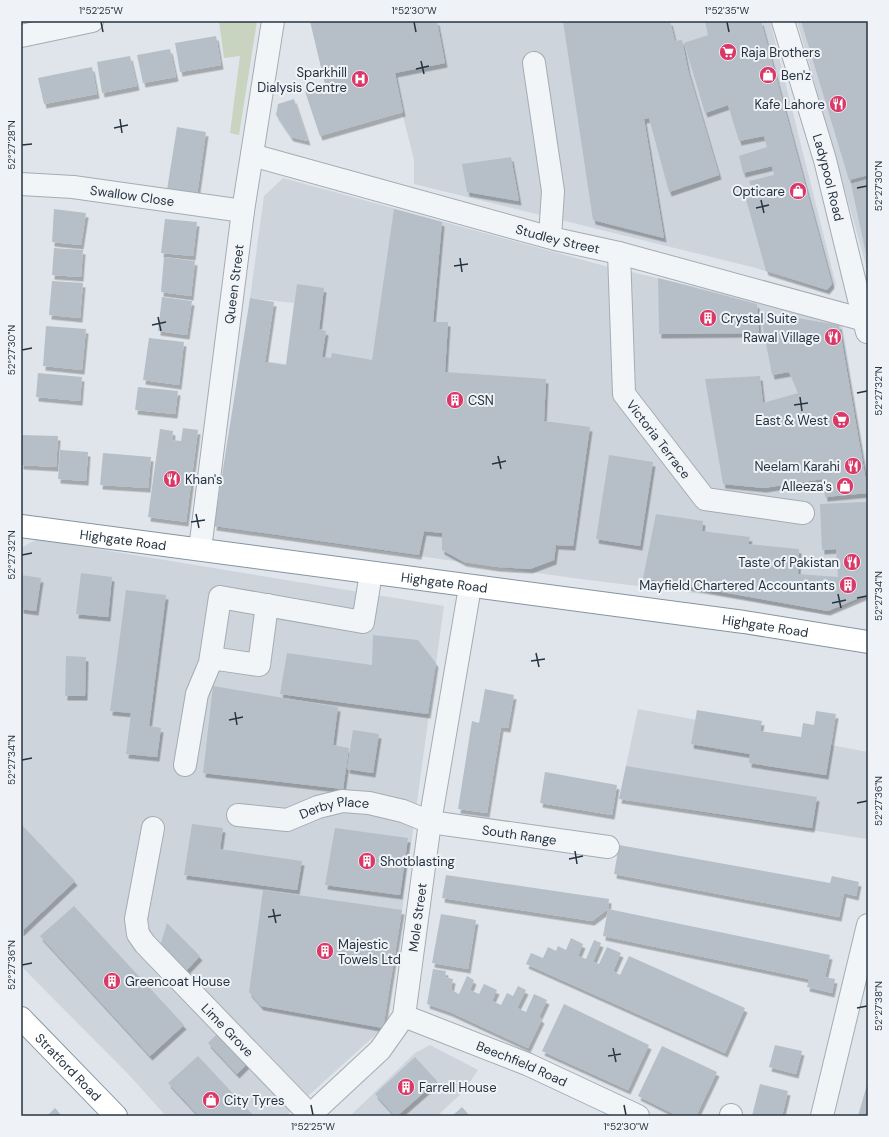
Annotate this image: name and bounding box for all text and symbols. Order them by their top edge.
text: 1°52'25"W [79,4,123,17]
text: 1°52'30"W [391,4,437,17]
text: 1°52'35"W [705,4,749,17]
supermarket icon: Raja Brothers [718,42,738,62]
place label: Raja Brothers [741,44,820,61]
place label: Sparkhill Dialysis Centre [257,64,347,96]
shop icon: Ben'z [758,65,778,85]
place label: Ben'z [781,67,811,84]
hospital icon: Sparkhill Dialysis Centre [350,69,370,89]
restaurant icon: Kafe Lahore [828,94,848,114]
place label: Kafe Lahore [755,96,825,113]
text: 52°27'28"N [5,120,18,170]
street label: Ladypool Road [809,132,848,223]
text: 52°27'30"N [872,161,885,211]
shop icon: Opticare [788,181,808,201]
street label: Swallow Close [89,182,175,210]
place label: Opticare [732,183,785,200]
street label: Studley Street [514,221,601,258]
street label: Queen Street [221,243,248,325]
building icon: Crystal Suite [698,308,718,328]
place label: Crystal Suite [721,310,797,327]
text: 52°27'30"N [5,325,18,375]
restaurant icon: Rawal Village [823,327,843,347]
place label: Rawal Village [743,329,820,346]
text: 52°27'32"N [872,366,885,416]
building icon: CSN [445,390,465,410]
place label: CSN [468,392,494,409]
street label: Victoria Terrace [623,396,694,482]
supermarket icon: East & West [831,410,851,430]
place label: East & West [755,412,828,429]
restaurant icon: Neelam Karahi [843,456,863,476]
place label: Neelam Karahi [754,458,840,475]
restaurant icon: Khan's [162,469,182,489]
place label: Khan's [185,471,223,488]
shop icon: Alleeza's [835,476,855,496]
place label: Alleeza's [781,478,832,495]
street label: Highgate Road [79,526,167,554]
text: 52°27'32"N [5,530,18,580]
restaurant icon: Taste of Pakistan [842,552,862,572]
place label: Taste of Pakistan [738,554,839,571]
street label: Highgate Road [400,569,488,597]
text: 52°27'34"N [872,571,885,621]
building icon: Mayfield Chartered Accountants [838,575,858,595]
place label: Mayfield Chartered Accountants [639,577,835,594]
street label: Highgate Road [721,611,810,641]
text: 52°27'34"N [5,735,18,785]
text: 52°27'36"N [872,776,885,826]
street label: Derby Place [297,793,370,823]
street label: South Range [481,821,558,849]
building icon: Shotblasting [357,851,377,871]
place label: Shotblasting [380,853,455,870]
street label: Mole Street [405,882,431,953]
place label: Majestic Towels Ltd [338,936,401,968]
text: 52°27'36"N [5,940,18,990]
building icon: Majestic Towels Ltd [315,941,335,961]
building icon: Greencoat House [102,971,122,991]
place label: Greencoat House [125,973,230,990]
text: 52°27'38"N [872,981,885,1031]
street label: Lime Grove [198,1000,257,1060]
street label: Stratford Road [31,1030,105,1105]
street label: Beechfield Road [474,1037,570,1091]
building icon: Farrell House [396,1077,416,1097]
place label: Farrell House [419,1079,497,1096]
shop icon: City Tyres [201,1090,221,1110]
place label: City Tyres [224,1092,285,1109]
text: 1°52'25"W [291,1120,335,1133]
text: 1°52'30"W [603,1120,649,1133]

